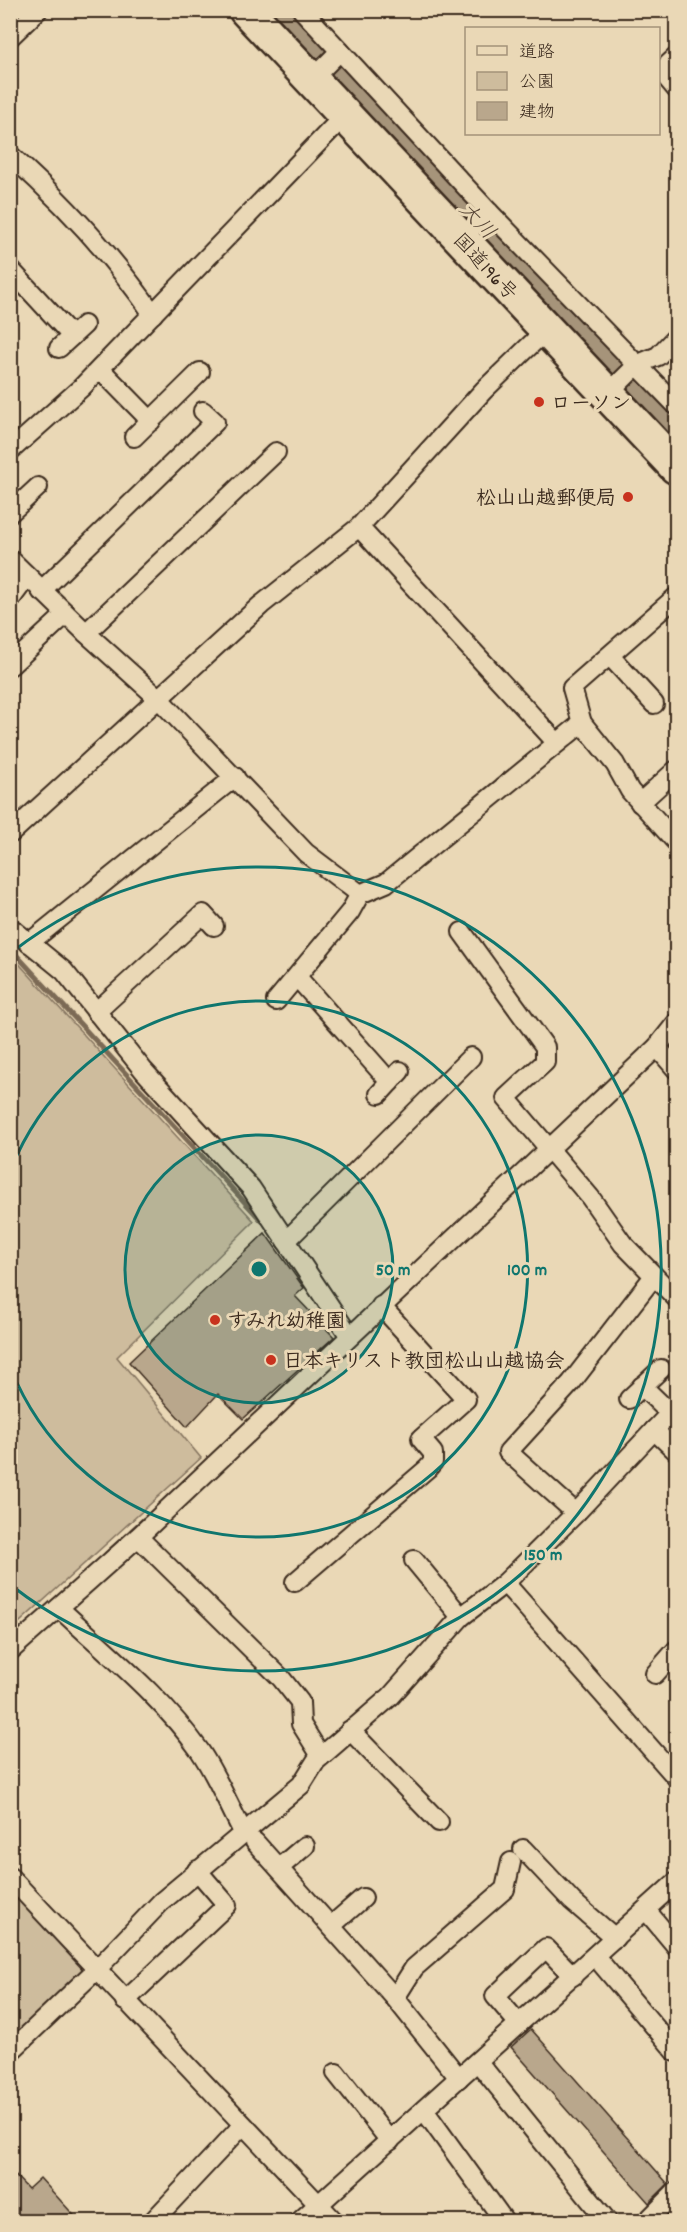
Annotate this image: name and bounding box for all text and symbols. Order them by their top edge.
legend [465,27,660,135]
text: 道路 [519,41,555,66]
text: 公園 [519,71,555,96]
text: 建物 [519,101,555,126]
water label: 大川 [451,196,501,248]
street label: 国道196号 [445,228,522,308]
place label: ローソン [551,391,631,419]
marker: ローソン [532,395,546,409]
place label: 松山山越郵便局 [476,486,616,514]
marker: 松山山越郵便局 [621,490,635,504]
centre of rings [249,1259,269,1279]
text: 50 m [376,1259,410,1284]
text: 100 m [507,1259,547,1284]
place label: すみれ幼稚園 [227,1309,345,1337]
marker: すみれ幼稚園 [208,1313,222,1327]
place label: 日本キリスト教団松山山越協会 [283,1349,565,1377]
marker: 日本キリスト教団松山山越協会 [264,1353,278,1367]
text: 150 m [524,1544,562,1569]

